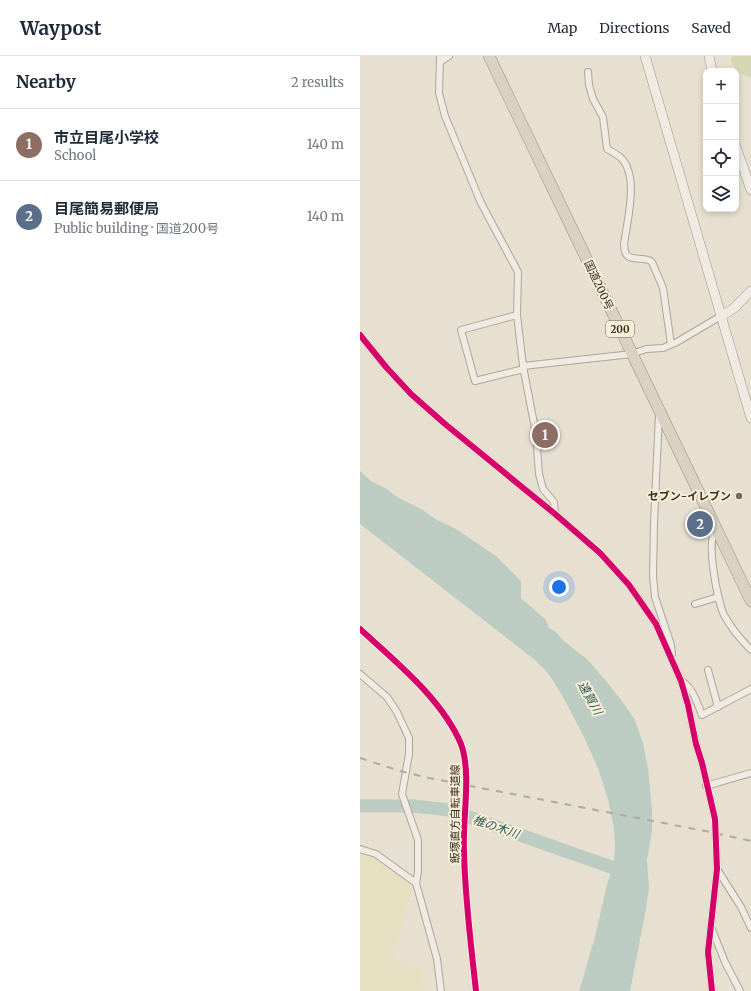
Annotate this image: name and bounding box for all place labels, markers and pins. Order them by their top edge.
pin: 1 [532,420,558,450]
place label: セブン-イレブン [648,489,731,503]
marker: セブン-イレブン [734,491,744,501]
pin: 2 [687,509,713,539]

